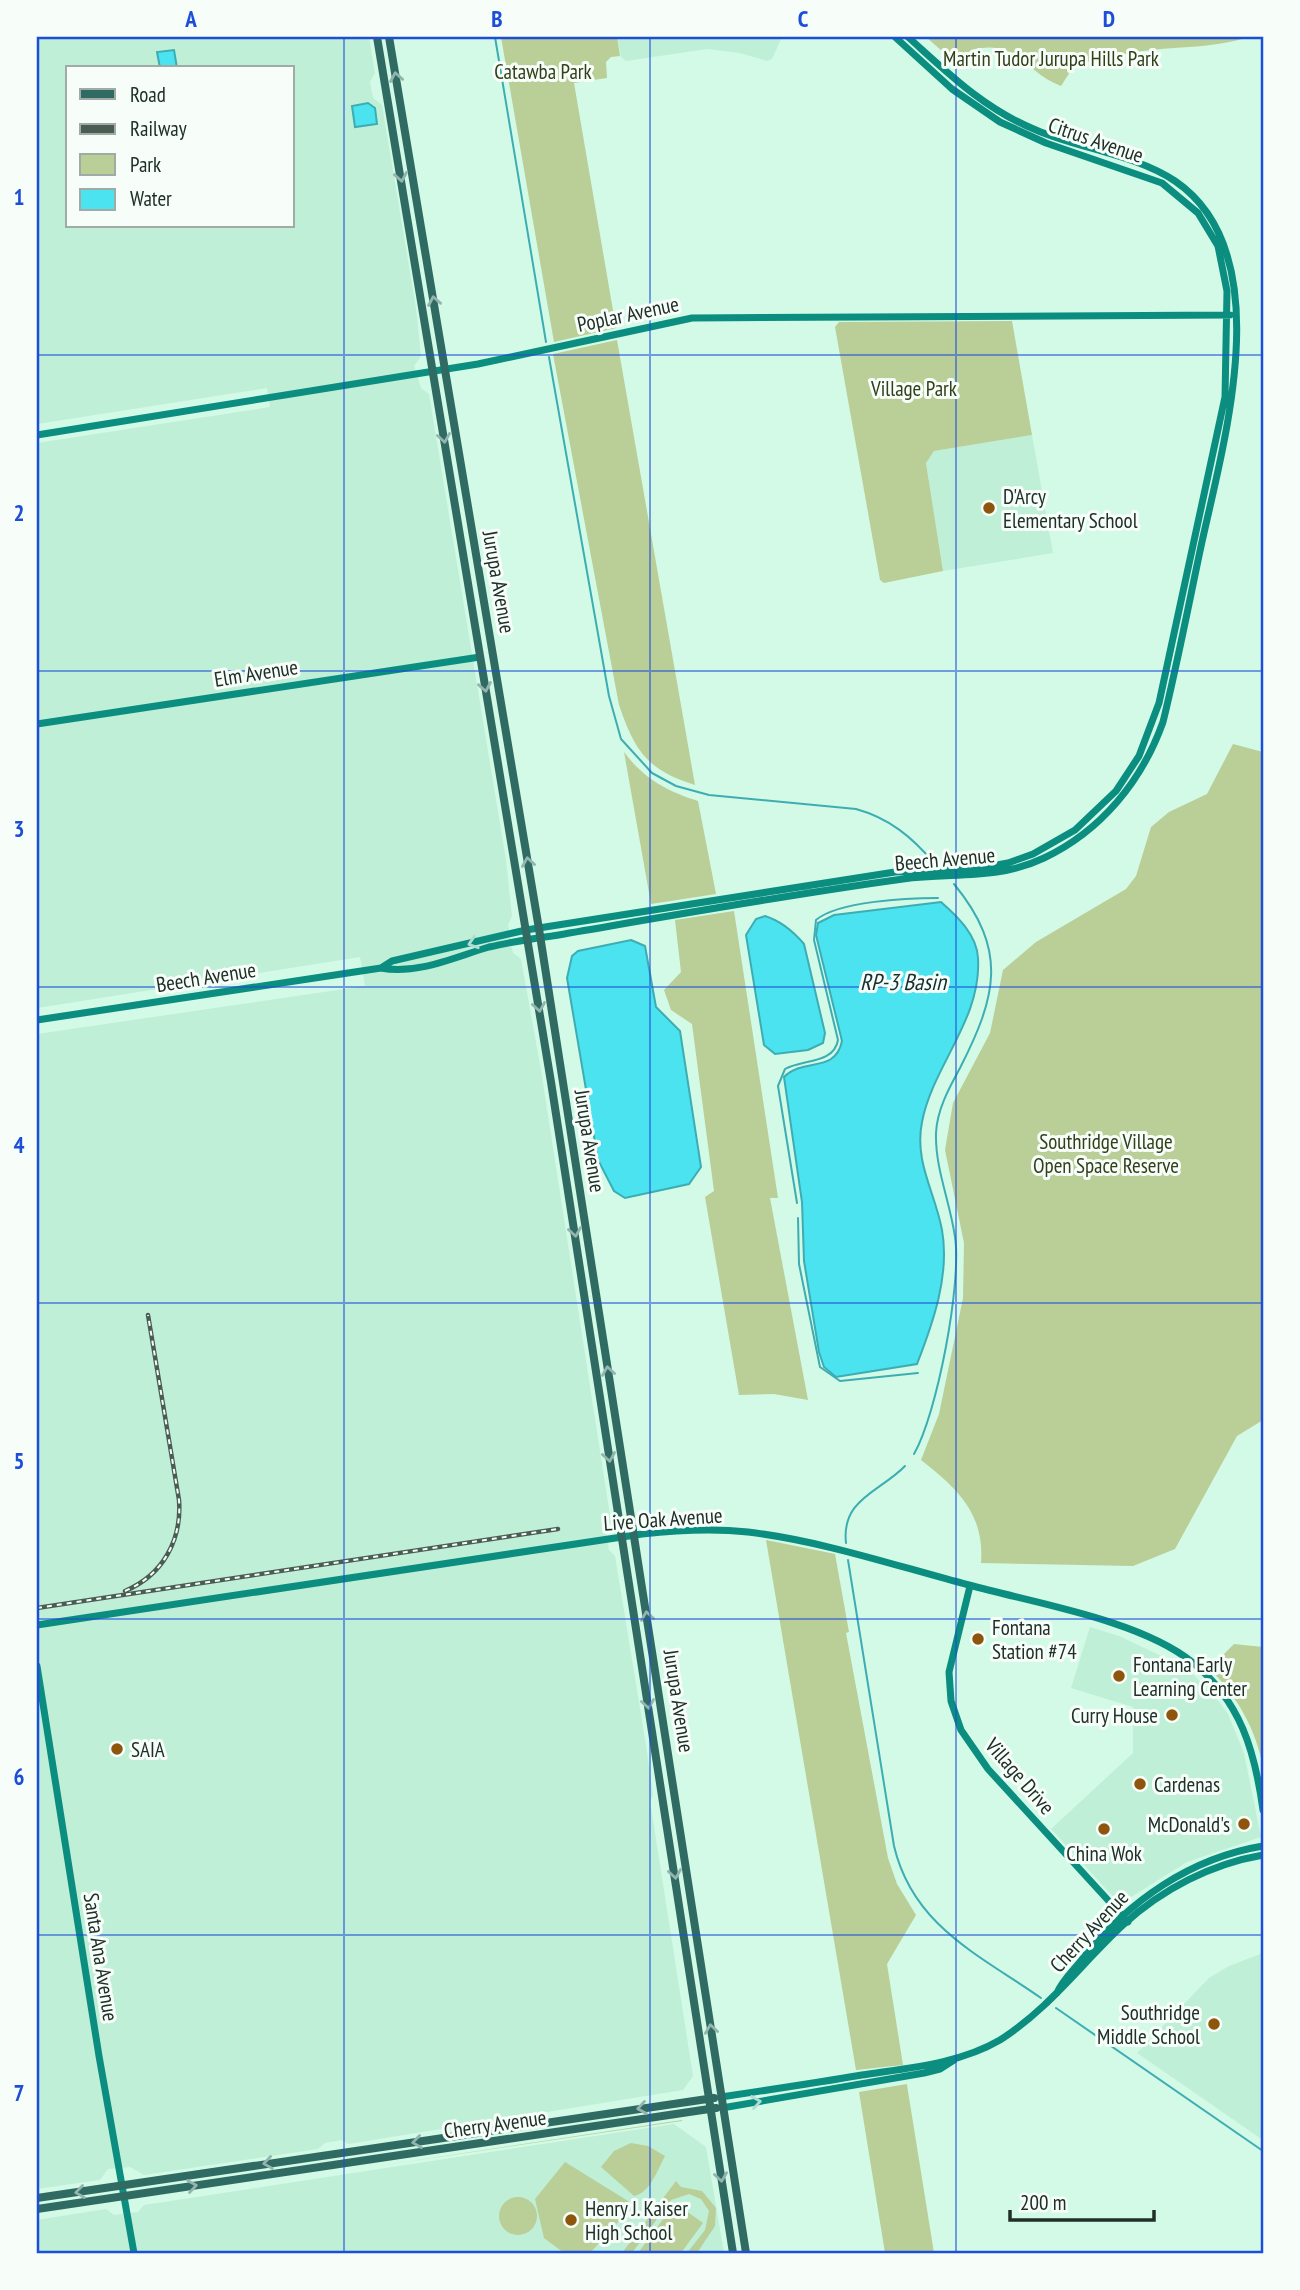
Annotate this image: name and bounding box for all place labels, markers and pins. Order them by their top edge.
place label: D'Arcy Elementary School [1003,483,1138,534]
marker: D'Arcy Elementary School [981,500,997,516]
place label: Fontana Station #74 [992,1614,1077,1665]
marker: Fontana Station #74 [970,1631,986,1647]
place label: Fontana Early Learning Center [1133,1651,1247,1702]
marker: Fontana Early Learning Center [1111,1668,1127,1684]
place label: Curry House [1071,1702,1158,1729]
marker: Curry House [1164,1707,1180,1723]
place label: SAIA [131,1736,165,1763]
marker: SAIA [109,1741,125,1757]
place label: Cardenas [1154,1771,1220,1798]
marker: Cardenas [1132,1776,1148,1792]
place label: McDonald's [1148,1811,1230,1838]
marker: McDonald's [1236,1816,1252,1832]
marker: China Wok [1096,1821,1112,1837]
place label: China Wok [1066,1840,1142,1867]
place label: Southridge Middle School [1097,1999,1200,2050]
marker: Southridge Middle School [1206,2016,1222,2032]
place label: Henry J. Kaiser High School [585,2195,688,2246]
marker: Henry J. Kaiser High School [563,2212,579,2228]

